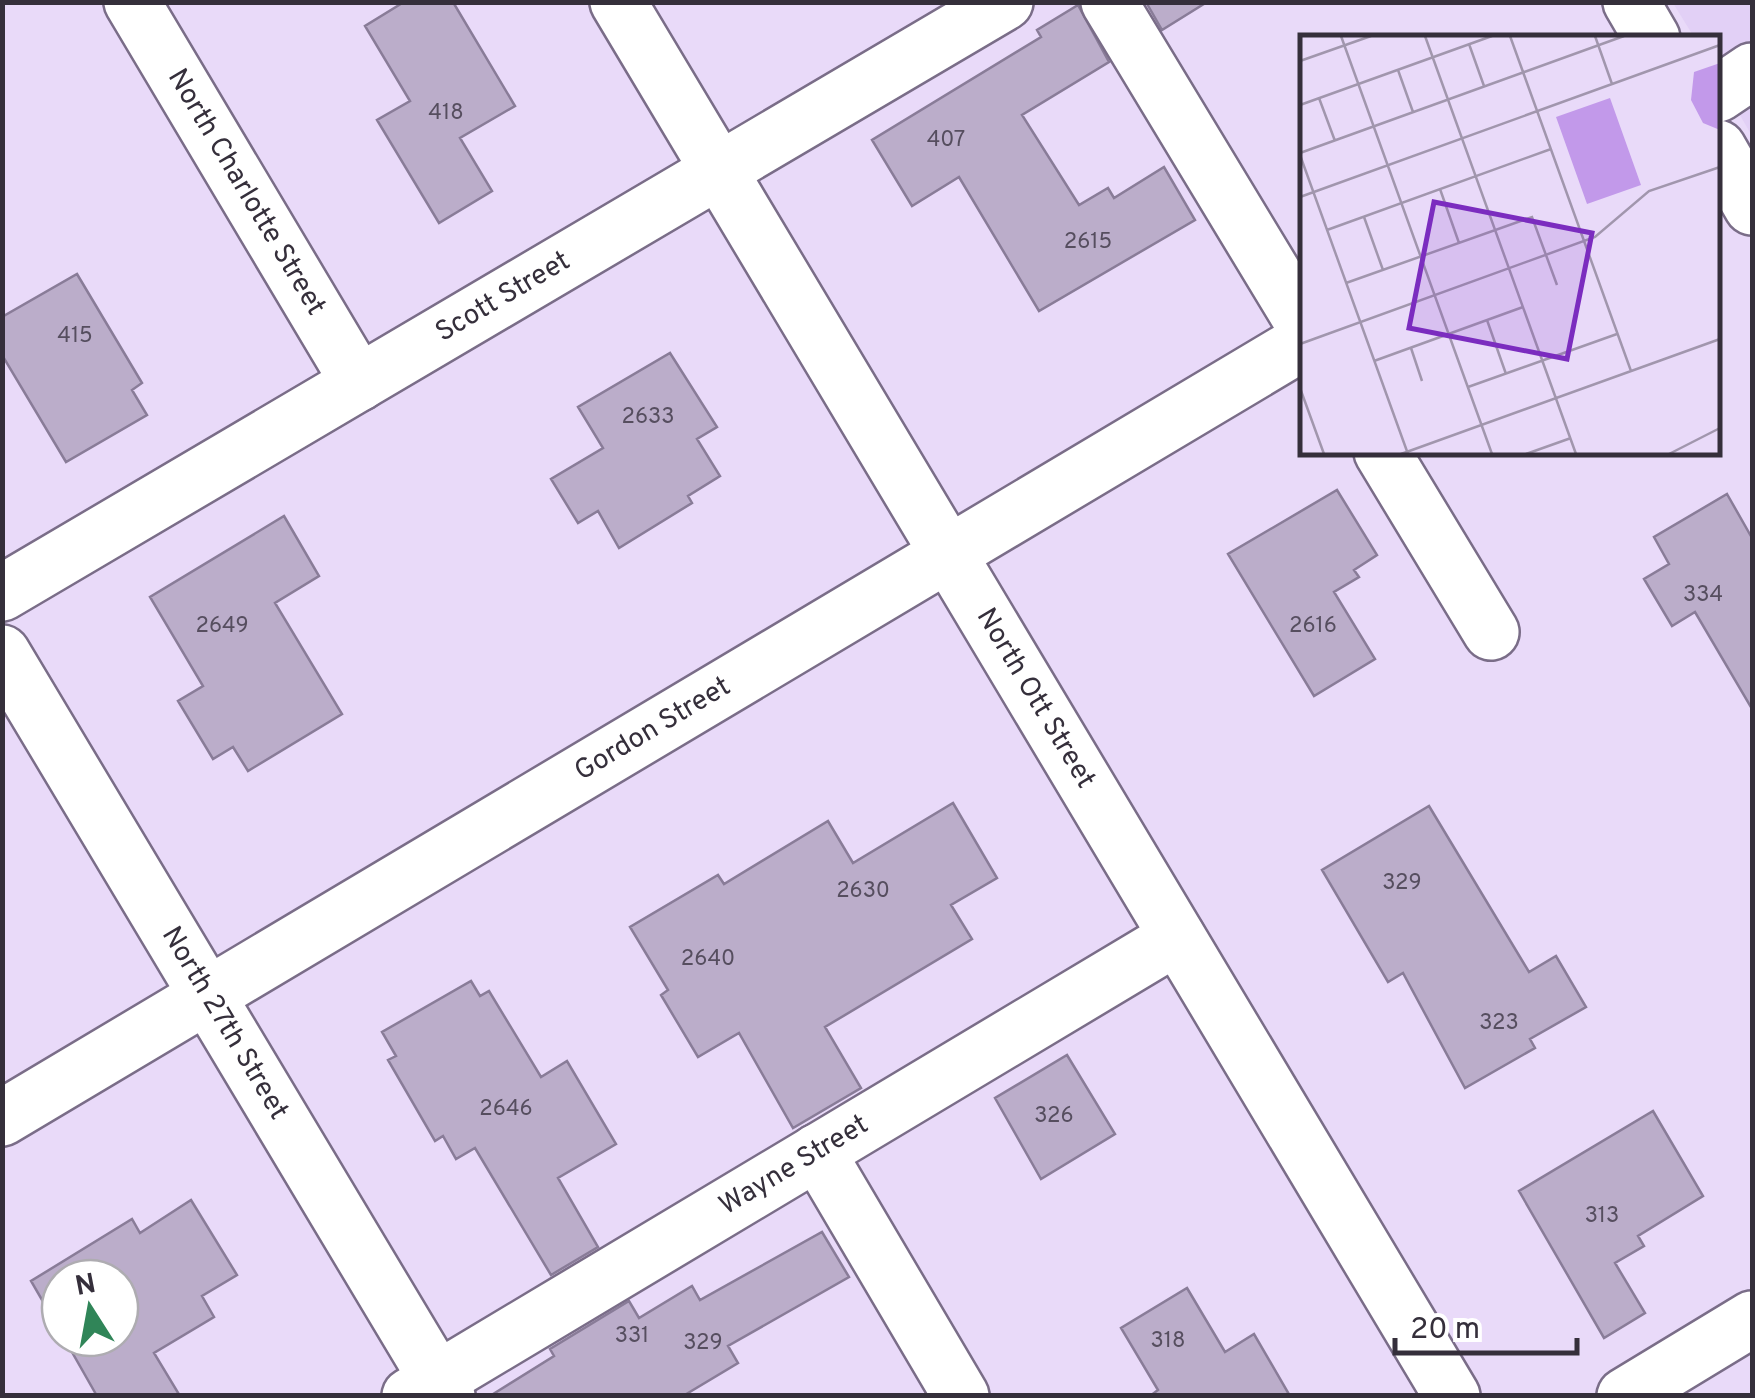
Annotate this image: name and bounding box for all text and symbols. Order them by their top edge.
inset map [1300,35,1720,455]
street label: North Charlotte Street [158,63,333,323]
house number: 418 [428,100,464,127]
house number: 407 [927,127,965,154]
house number: 2615 [1064,229,1112,256]
street label: Scott Street [430,244,577,351]
house number: 415 [57,323,93,350]
house number: 2633 [621,404,675,431]
house number: 334 [1683,582,1723,609]
street label: North Ott Street [967,602,1103,796]
house number: 2649 [195,613,249,640]
house number: 2616 [1289,613,1337,640]
street label: Gordon Street [568,669,738,790]
house number: 329 [1382,870,1422,897]
house number: 2630 [836,878,890,905]
street label: North 27th Street [152,920,296,1127]
house number: 2640 [681,946,735,973]
house number: 323 [1479,1010,1519,1037]
house number: 2646 [479,1096,533,1123]
house number: 326 [1034,1103,1074,1130]
street label: Wayne Street [713,1107,876,1224]
house number: 313 [1585,1203,1619,1230]
north arrow [40,1258,140,1358]
text: N [72,1267,99,1306]
scale bar [1395,1293,1578,1355]
text: 20 m [1410,1312,1480,1349]
house number: 331 [615,1323,649,1350]
house number: 318 [1151,1328,1185,1355]
house number: 329 [683,1330,723,1357]

